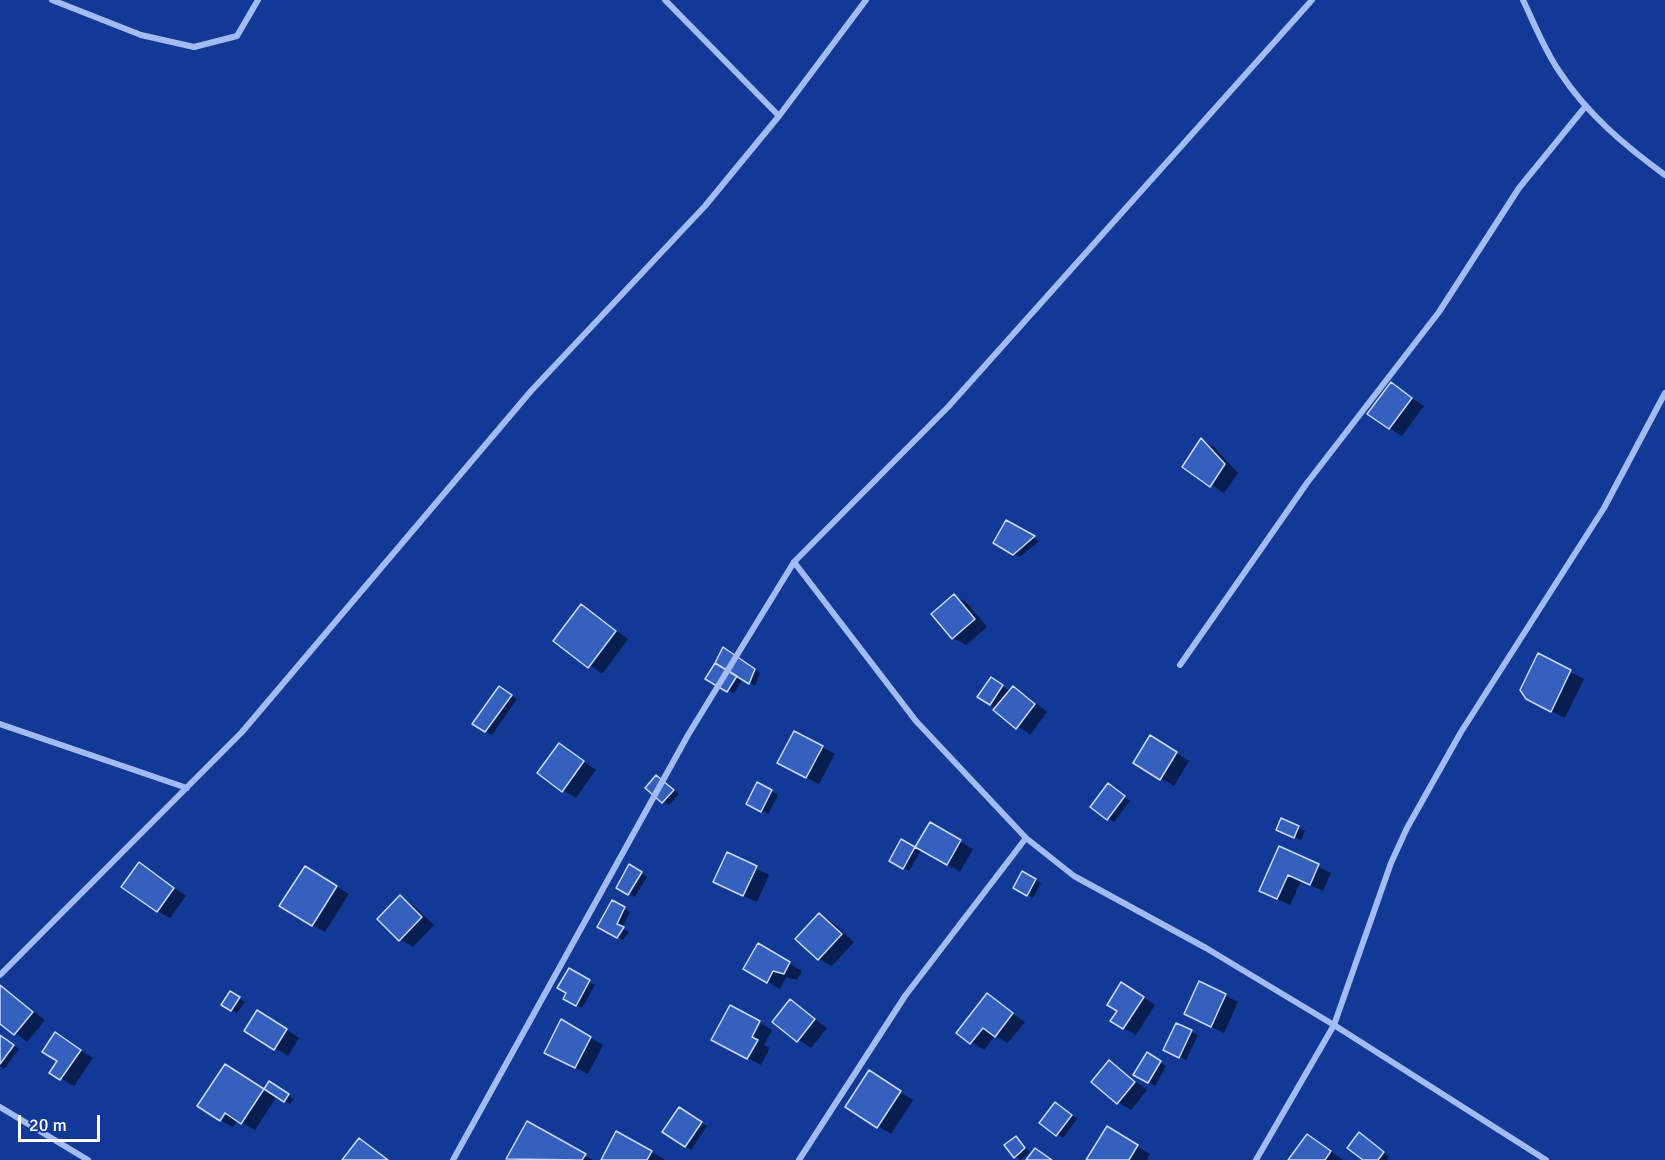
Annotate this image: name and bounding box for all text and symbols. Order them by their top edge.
scale bar [21,1103,104,1141]
text: 20 m [29,1114,67,1136]

